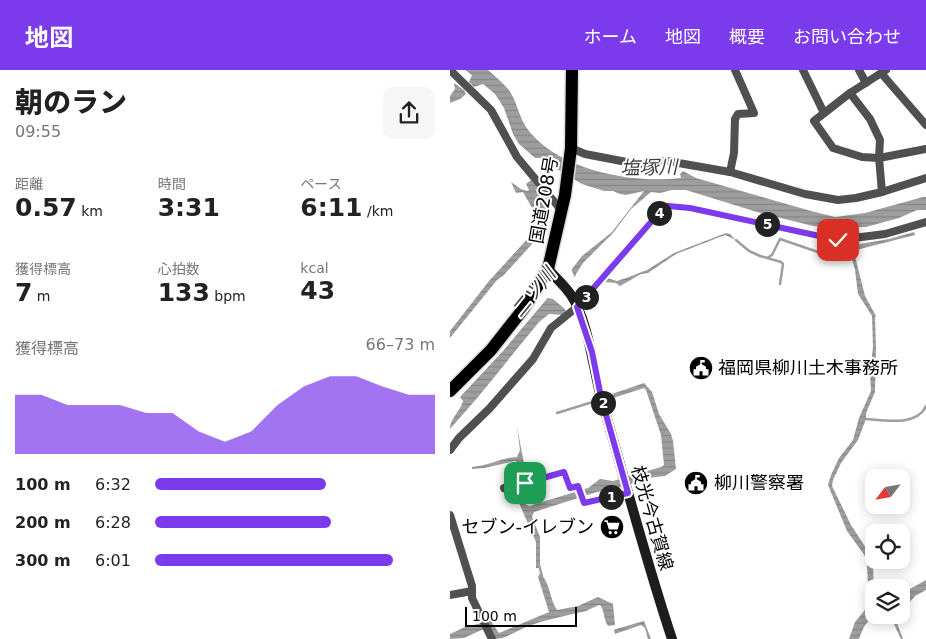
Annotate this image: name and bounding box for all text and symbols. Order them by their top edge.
text: 地図 [25,24,73,52]
text: ホーム [584,26,637,47]
text: 地図 [665,26,701,47]
text: 概要 [729,26,765,47]
text: お問い合わせ [793,26,901,47]
text: 朝のラン [15,86,127,119]
button: share [383,87,435,139]
text: 09:55 [15,122,61,141]
street label: 国道208号 [525,155,562,245]
water label: 塩塚川 [620,155,680,178]
text: 距離 [15,176,43,192]
text: 時間 [158,176,186,192]
text: ペース [300,176,342,192]
text: 0.57 [15,193,77,222]
text: 3:31 [158,193,220,222]
text: 6:11 [300,193,363,222]
pin: 4 [646,200,672,226]
text: km [77,203,103,219]
text: /km [363,203,393,219]
text: 4 [655,205,664,221]
pin: 5 [754,212,780,236]
text: 5 [763,216,772,232]
pin [817,219,859,261]
icon: check [824,226,852,254]
text: kcal [300,260,329,276]
text: 獲得標高 [15,261,71,277]
text: 心拍数 [158,261,200,277]
water label: 二ツ川 [507,261,561,321]
text: 43 [300,276,335,305]
text: 7 [15,278,32,307]
text: 133 [158,278,210,307]
pin: 3 [574,284,598,310]
text: m [32,288,51,304]
text: bpm [210,288,246,304]
text: 3 [582,289,591,305]
text: 66–73 m [366,335,435,354]
text: 獲得標高 [15,339,79,358]
public building icon: 福岡県柳川土木事務所 [688,355,714,381]
place label: 福岡県柳川土木事務所 [718,357,898,378]
pin: 2 [590,390,616,416]
text: 2 [599,395,608,411]
pin [504,462,546,504]
street label: 枝光今古賀線 [628,463,677,573]
icon: arrive [511,469,539,497]
north arrow [865,469,910,514]
map controls [865,469,910,624]
public building icon: 柳川警察署 [683,470,709,496]
place label: 柳川警察署 [714,472,804,493]
text: 100 m [15,475,71,494]
text: 6:32 [95,475,131,494]
pin: 1 [598,484,624,510]
text: 1 [607,489,616,505]
text: 200 m [15,513,71,532]
text: 6:28 [95,513,131,532]
supermarket icon: セブン-イレブン [599,514,625,540]
place label: セブン-イレブン [462,516,594,537]
button: locate [865,524,910,569]
text: 300 m [15,551,71,570]
text: 6:01 [95,551,131,570]
button: layers [865,579,910,624]
scale bar [465,604,578,627]
text: 100 m [472,608,517,624]

